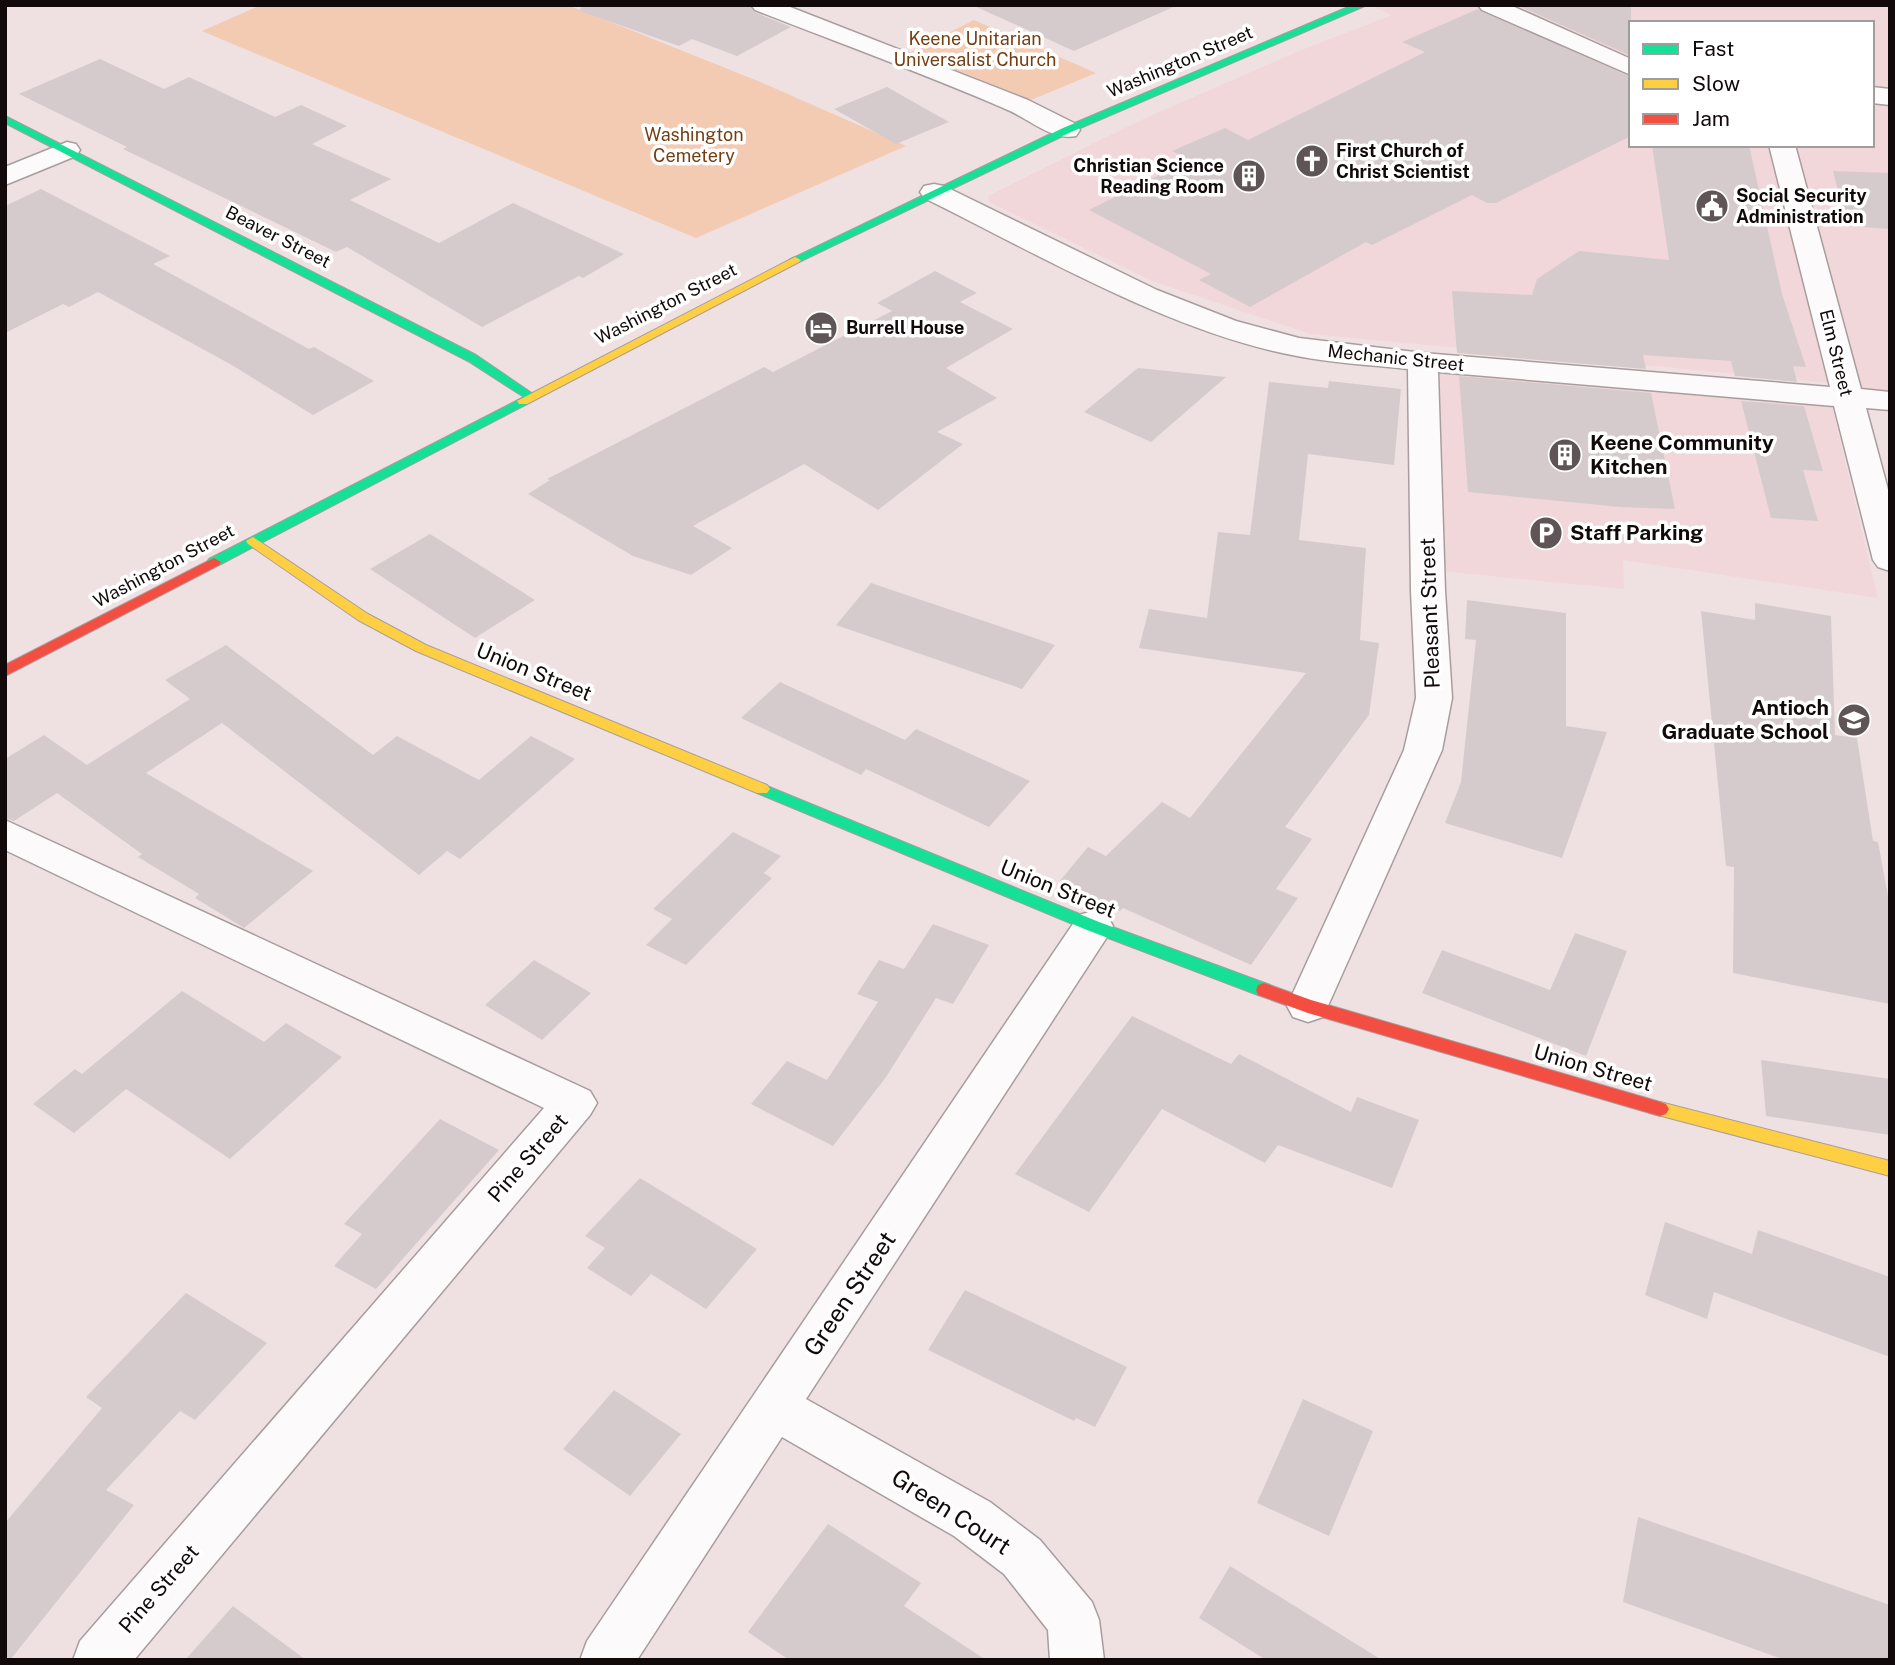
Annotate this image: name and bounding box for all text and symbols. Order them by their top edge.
street label: Washington Street [1104,21,1256,102]
legend [1629,21,1874,147]
park label: Keene Unitarian Universalist Church [894,28,1057,70]
text: Fast [1692,36,1734,61]
text: Slow [1692,71,1740,96]
text: Jam [1692,106,1730,131]
park label: Washington Cemetery [644,124,744,166]
place label: First Church of Christ Scientist [1336,140,1470,182]
church icon: First Church of Christ Scientist [1293,142,1331,180]
place label: Christian Science Reading Room [1073,155,1224,197]
building icon: Christian Science Reading Room [1230,157,1268,195]
place label: Social Security Administration [1736,185,1867,227]
public building icon: Social Security Administration [1693,187,1731,225]
street label: Beaver Street [222,201,334,272]
street label: Washington Street [591,259,740,348]
street label: Elm Street [1816,307,1857,399]
hotel icon: Burrell House [802,309,840,347]
place label: Burrell House [846,317,964,338]
street label: Mechanic Street [1327,340,1465,375]
place label: Keene Community Kitchen [1590,430,1774,479]
building icon: Keene Community Kitchen [1546,436,1584,474]
parking icon: Staff Parking [1527,514,1565,552]
street label: Washington Street [90,520,238,612]
place label: Staff Parking [1570,520,1703,545]
street label: Pleasant Street [1414,537,1445,689]
street label: Union Street [473,637,596,706]
place label: Antioch Graduate School [1661,695,1829,744]
school or university icon: Antioch Graduate School [1835,701,1873,739]
street label: Union Street [997,854,1120,923]
street label: Union Street [1531,1039,1655,1096]
street label: Pine Street [482,1108,573,1207]
street label: Green Street [797,1226,901,1361]
street label: Green Court [887,1462,1016,1560]
street label: Pine Street [113,1539,204,1638]

